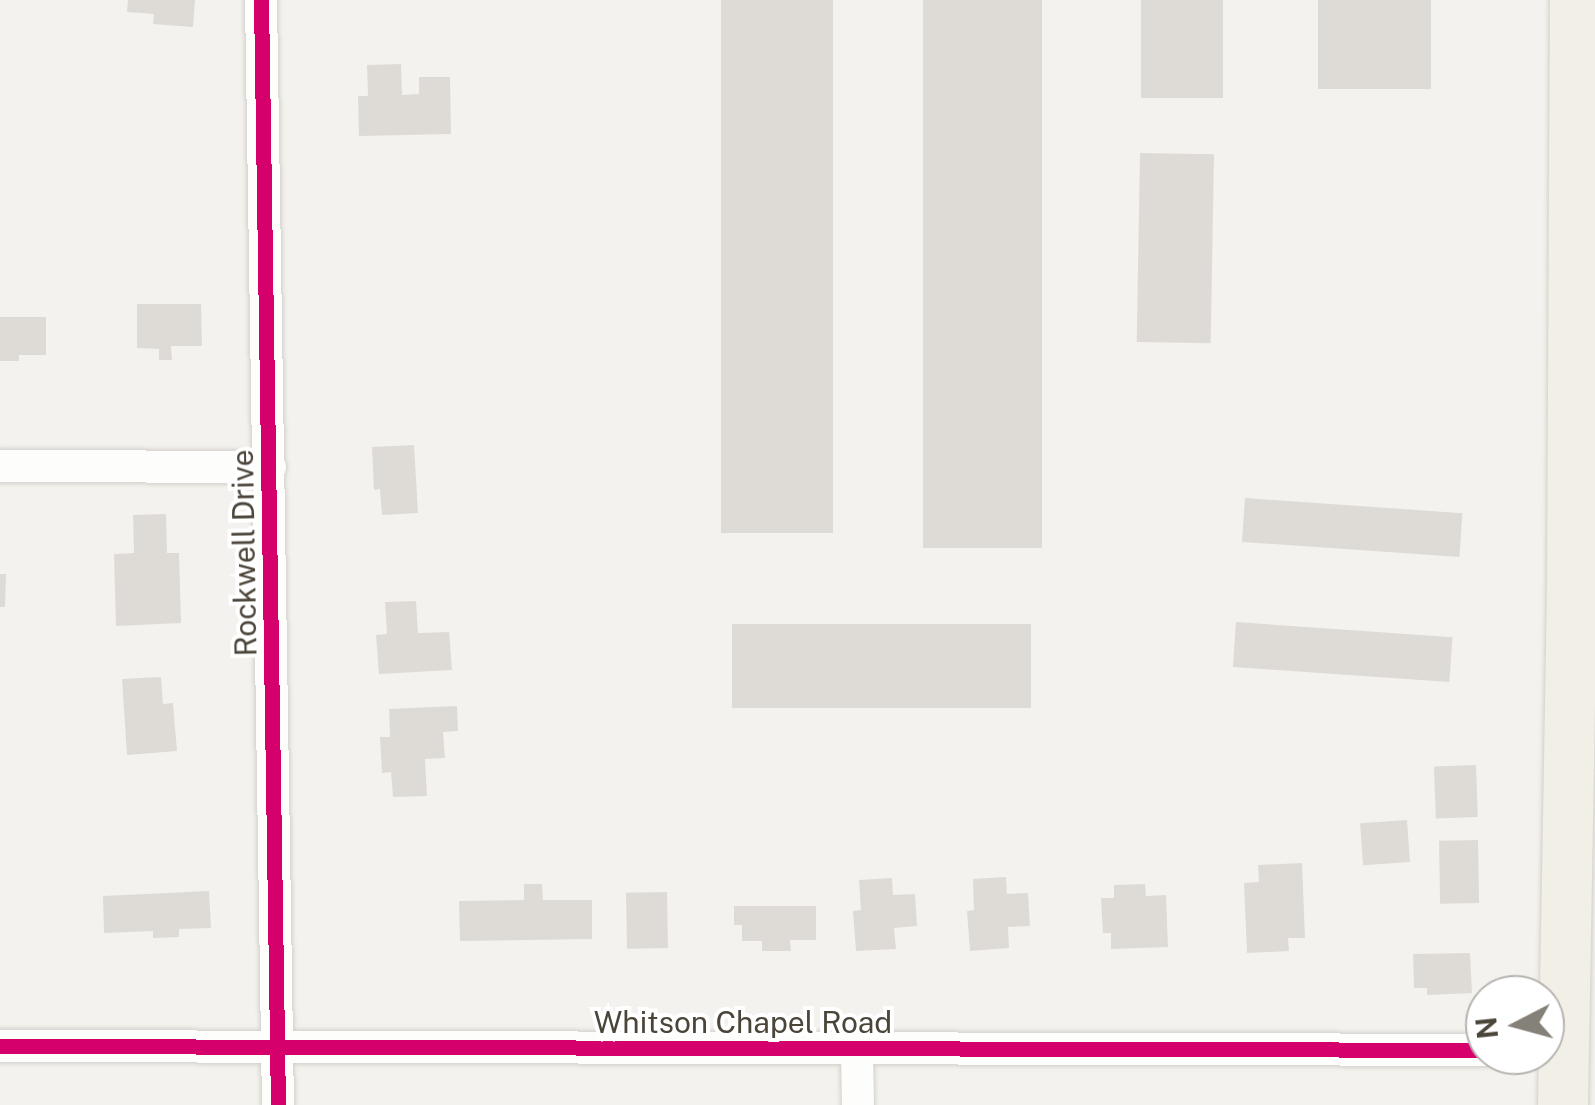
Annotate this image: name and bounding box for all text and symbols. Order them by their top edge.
street label: Rockwell Drive [224,449,264,657]
north arrow [1465,975,1565,1075]
street label: Whitson Chapel Road [594,1004,892,1040]
text: N [1469,1015,1504,1041]

